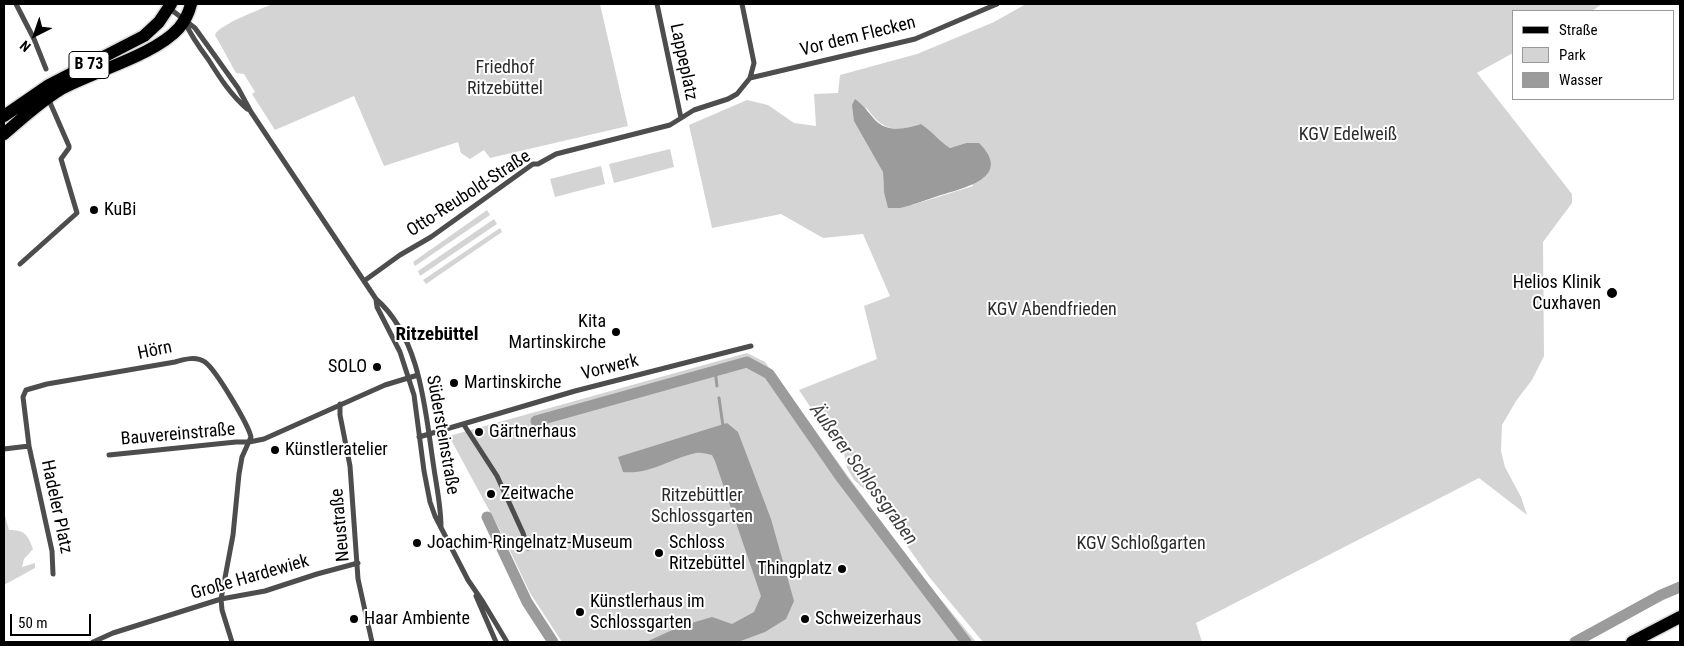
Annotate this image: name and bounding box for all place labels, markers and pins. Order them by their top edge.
place label: KuBi [104,199,136,221]
marker: KuBi [88,204,100,216]
place label: Helios Klinik Cuxhaven [1513,272,1601,314]
marker: Helios Klinik Cuxhaven [1605,286,1619,300]
place label: Kita Martinskirche [508,311,606,354]
marker: Kita Martinskirche [610,326,622,338]
place label: SOLO [328,356,367,378]
marker: SOLO [371,361,383,373]
place label: Martinskirche [464,372,562,394]
marker: Martinskirche [448,377,460,389]
place label: Gärtnerhaus [489,421,576,443]
marker: Gärtnerhaus [473,426,485,438]
place label: Künstleratelier [285,439,388,461]
marker: Künstleratelier [269,444,281,456]
place label: Zeitwache [501,483,574,505]
marker: Zeitwache [485,488,497,500]
place label: Joachim-Ringelnatz-Museum [427,532,633,554]
place label: Schloss Ritzebüttel [669,532,745,574]
marker: Joachim-Ringelnatz-Museum [411,537,423,549]
marker: Schloss Ritzebüttel [653,547,665,559]
place label: Thingplatz [757,558,832,580]
marker: Thingplatz [836,563,848,575]
place label: Künstlerhaus im Schlossgarten [590,591,705,634]
marker: Künstlerhaus im Schlossgarten [574,606,586,618]
place label: Haar Ambiente [364,608,470,630]
place label: Schweizerhaus [815,608,922,630]
marker: Haar Ambiente [348,613,360,625]
marker: Schweizerhaus [799,613,811,625]

